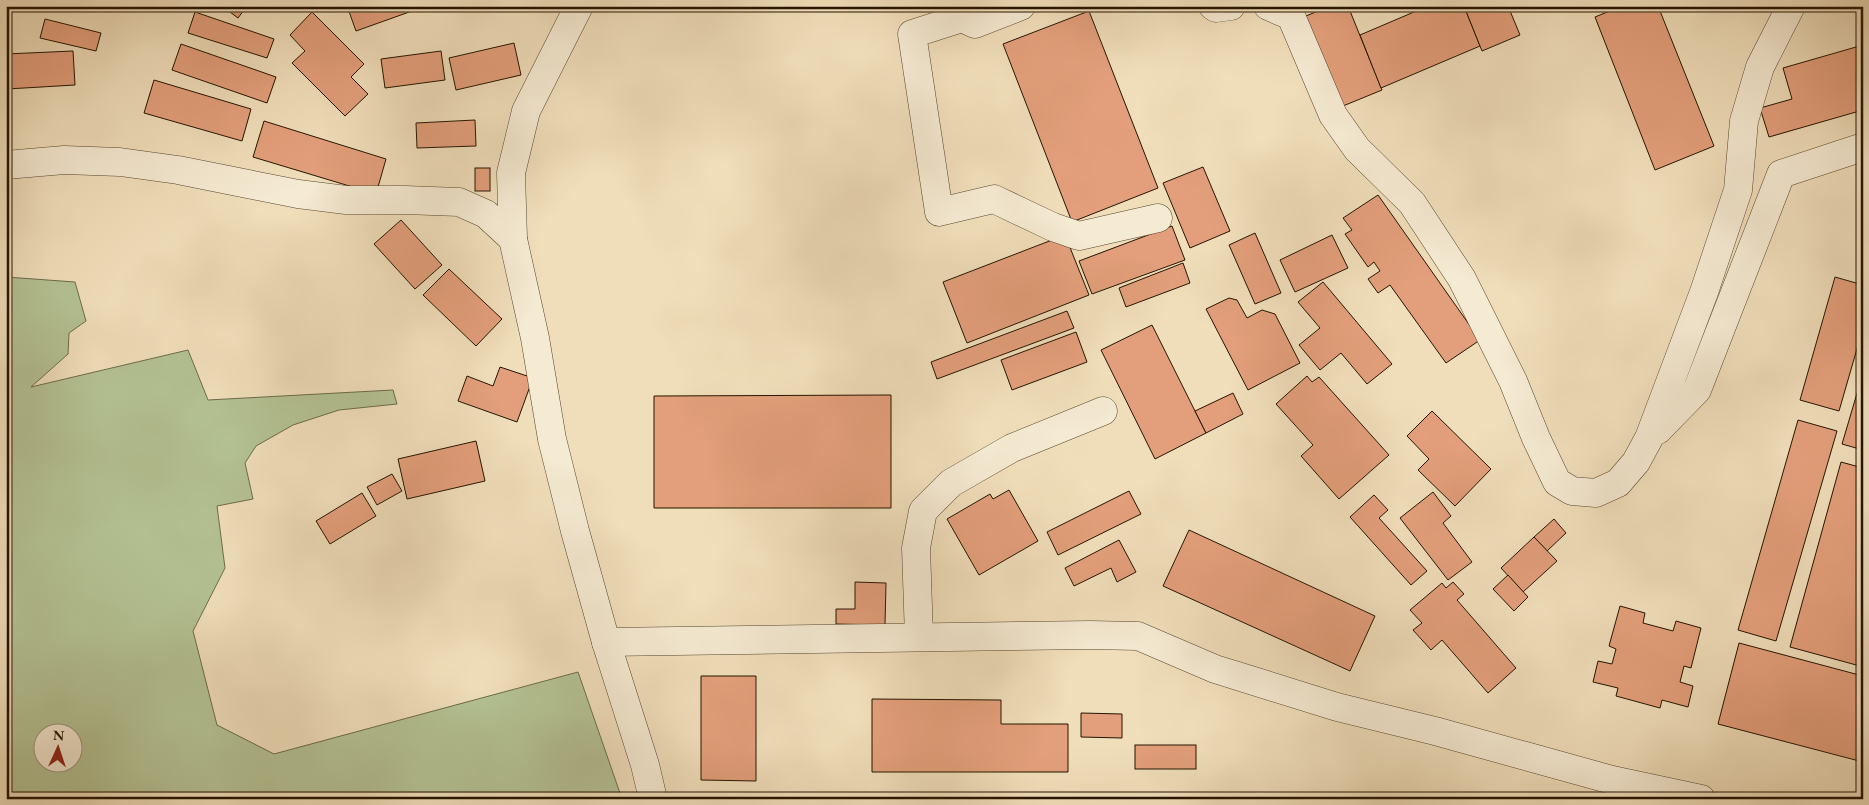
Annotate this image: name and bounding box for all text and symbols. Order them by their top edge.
north arrow [32,722,82,772]
text: N [53,726,65,744]

